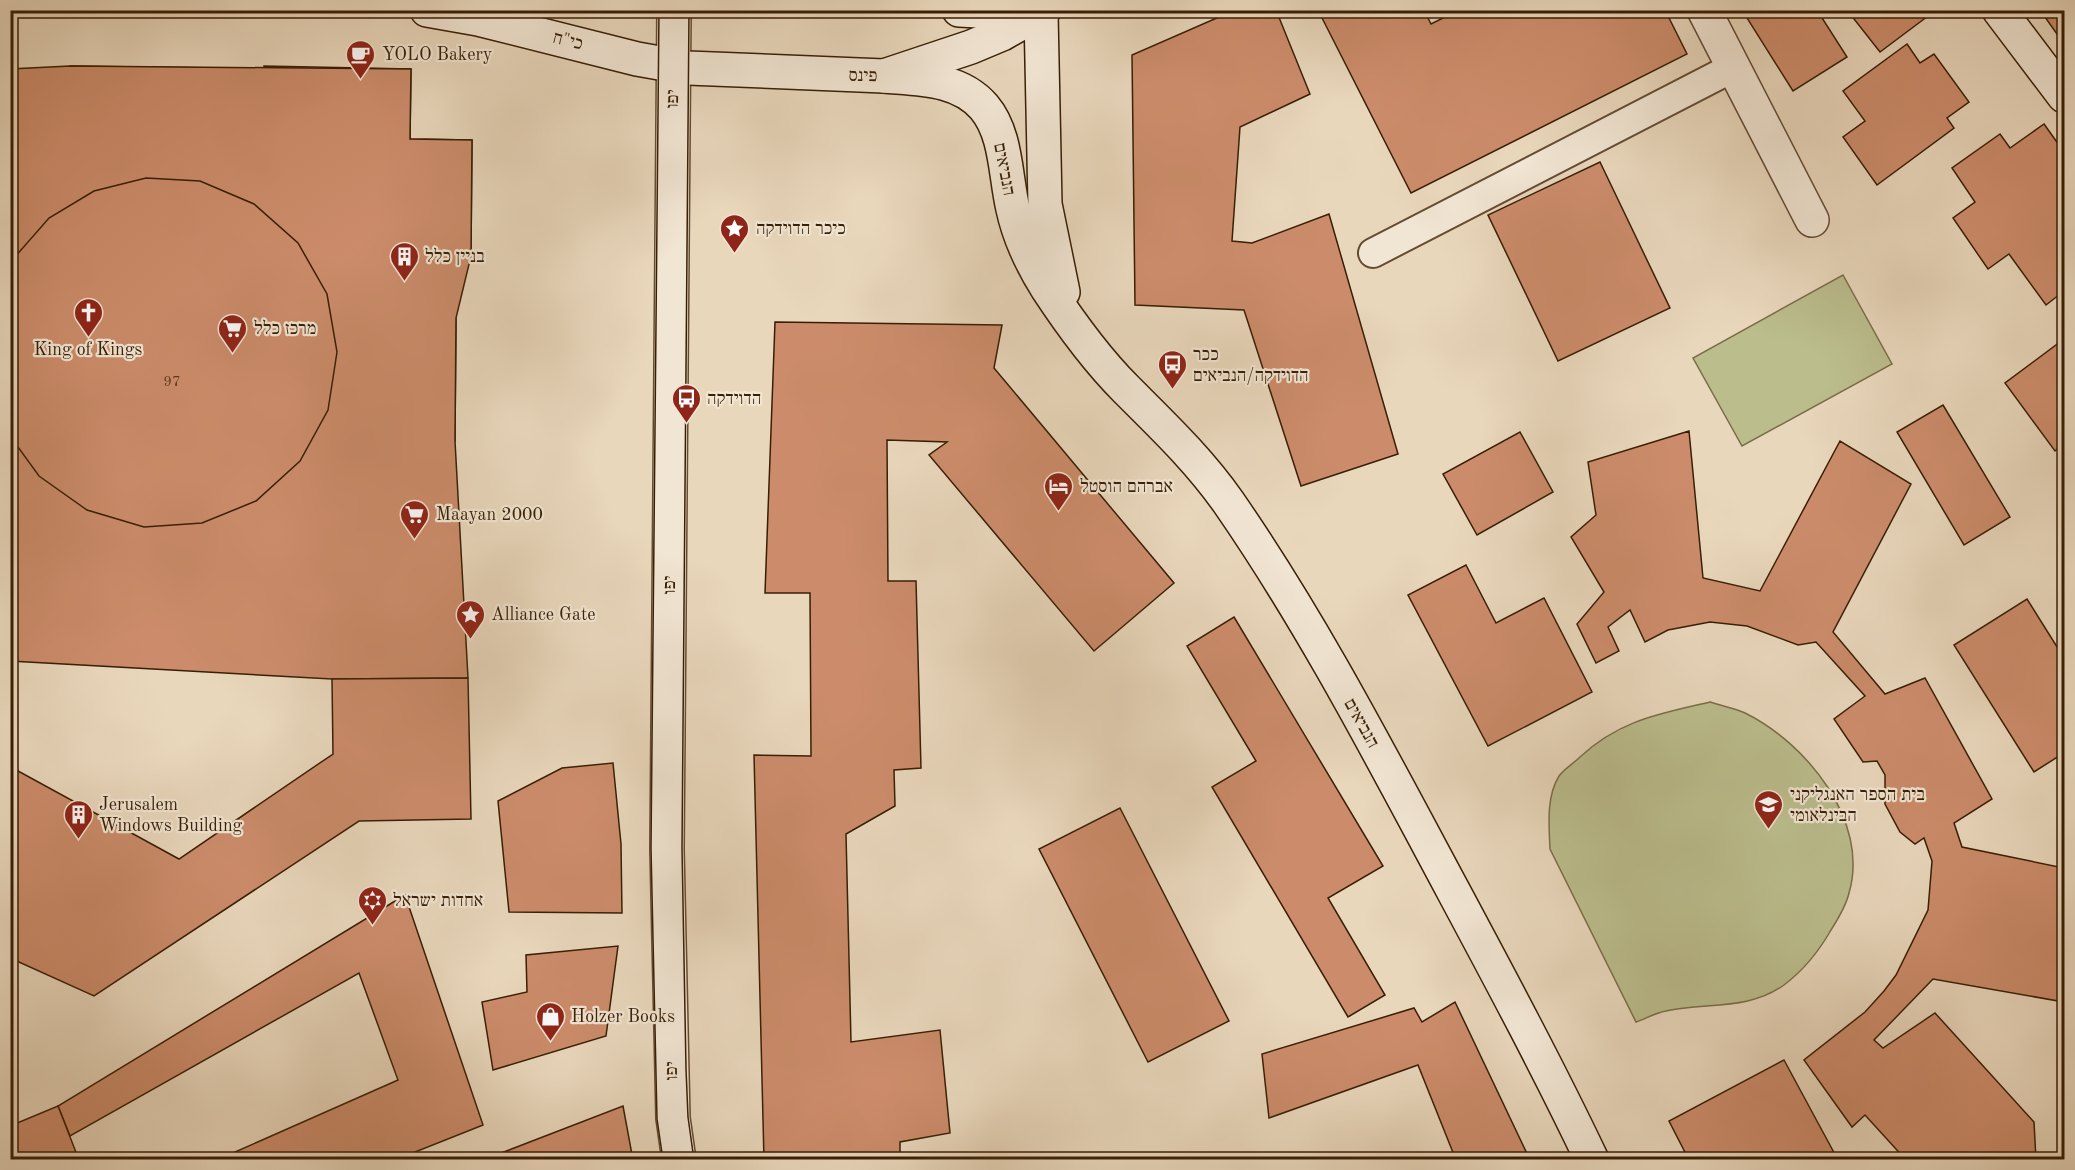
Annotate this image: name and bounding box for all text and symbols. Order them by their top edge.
street label: כי"ח [551,29,585,53]
cafe icon: YOLO Bakery [345,38,377,80]
place label: YOLO Bakery [382,46,493,64]
street label: פינס [848,67,878,85]
street label: יפו [664,89,682,109]
street label: הנביאים [990,141,1018,197]
place icon: כיכר הדוידקה [719,212,751,254]
place label: כיכר הדוידקה [756,220,846,238]
building icon: בניין כלל [388,240,420,282]
place label: בניין כלל [425,247,485,266]
church icon: King of Kings [72,296,104,338]
supermarket icon: מרכז כלל [217,312,249,354]
place label: מרכז כלל [254,319,317,338]
place label: King of Kings [34,341,142,359]
place label: ככר הדוידקה/הנביאים [1193,346,1309,385]
bus stop icon: ככר הדוידקה/הנביאים [1156,348,1188,390]
house number: 97 [163,375,181,390]
bus stop icon: הדוידקה [670,382,702,424]
place label: הדוידקה [707,390,761,408]
hotel icon: אברהם הוסטל [1043,470,1075,512]
place label: אברהם הוסטל [1080,477,1173,496]
supermarket icon: Maayan 2000 [399,498,431,540]
place label: Maayan 2000 [436,506,543,524]
street label: יפו [661,575,679,594]
place icon: Alliance Gate [454,598,486,640]
place label: Alliance Gate [491,606,596,624]
street label: הנביאים [1340,696,1382,751]
place label: בית הספר האנגליקני הבינלאומי [1790,785,1925,825]
school or university icon: בית הספר האנגליקני הבינלאומי [1753,788,1785,830]
place label: Jerusalem Windows Building [99,796,243,835]
building icon: Jerusalem Windows Building [62,798,94,840]
synagogue icon: אחדות ישראל [356,884,388,926]
place label: אחדות ישראל [393,891,483,910]
shop icon: Holzer Books [534,1000,566,1042]
place label: Holzer Books [571,1008,675,1026]
street label: יפו [663,1061,681,1081]

